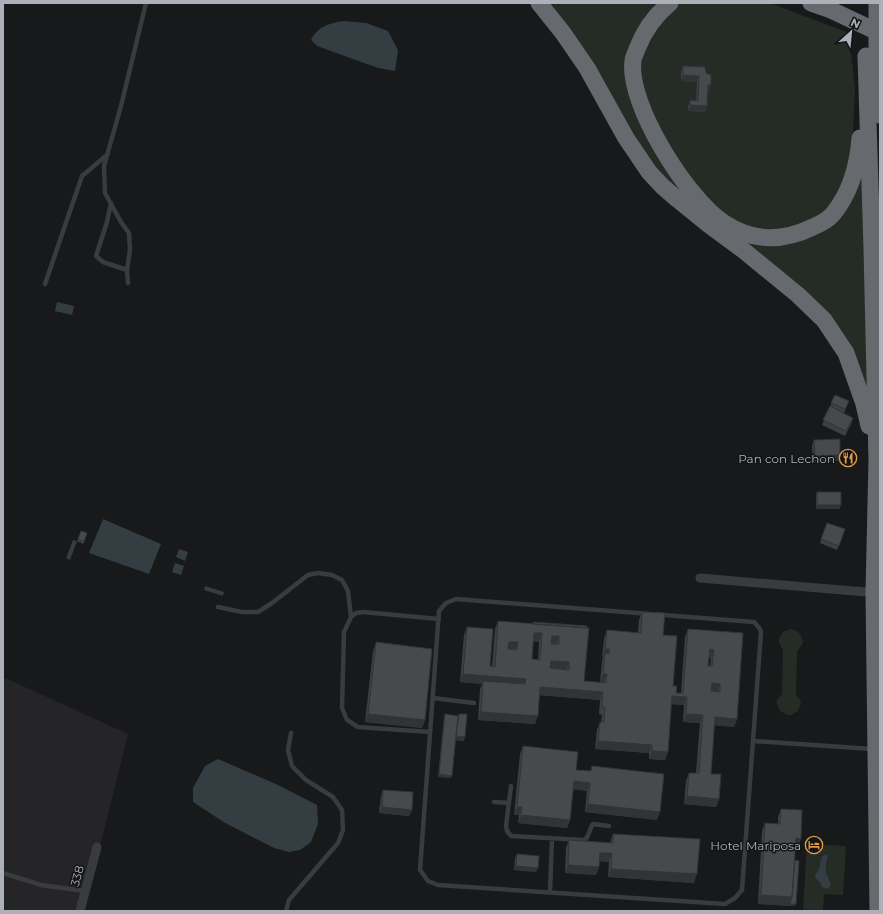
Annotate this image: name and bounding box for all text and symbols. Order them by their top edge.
north arrow [831,12,871,52]
text: N [848,15,863,31]
restaurant icon: Pan con Lechon [838,448,858,468]
place label: Pan con Lechon [738,451,835,466]
hotel icon: Hotel Mariposa [804,835,824,855]
place label: Hotel Mariposa [710,838,801,853]
street label: 338 [67,864,87,888]

